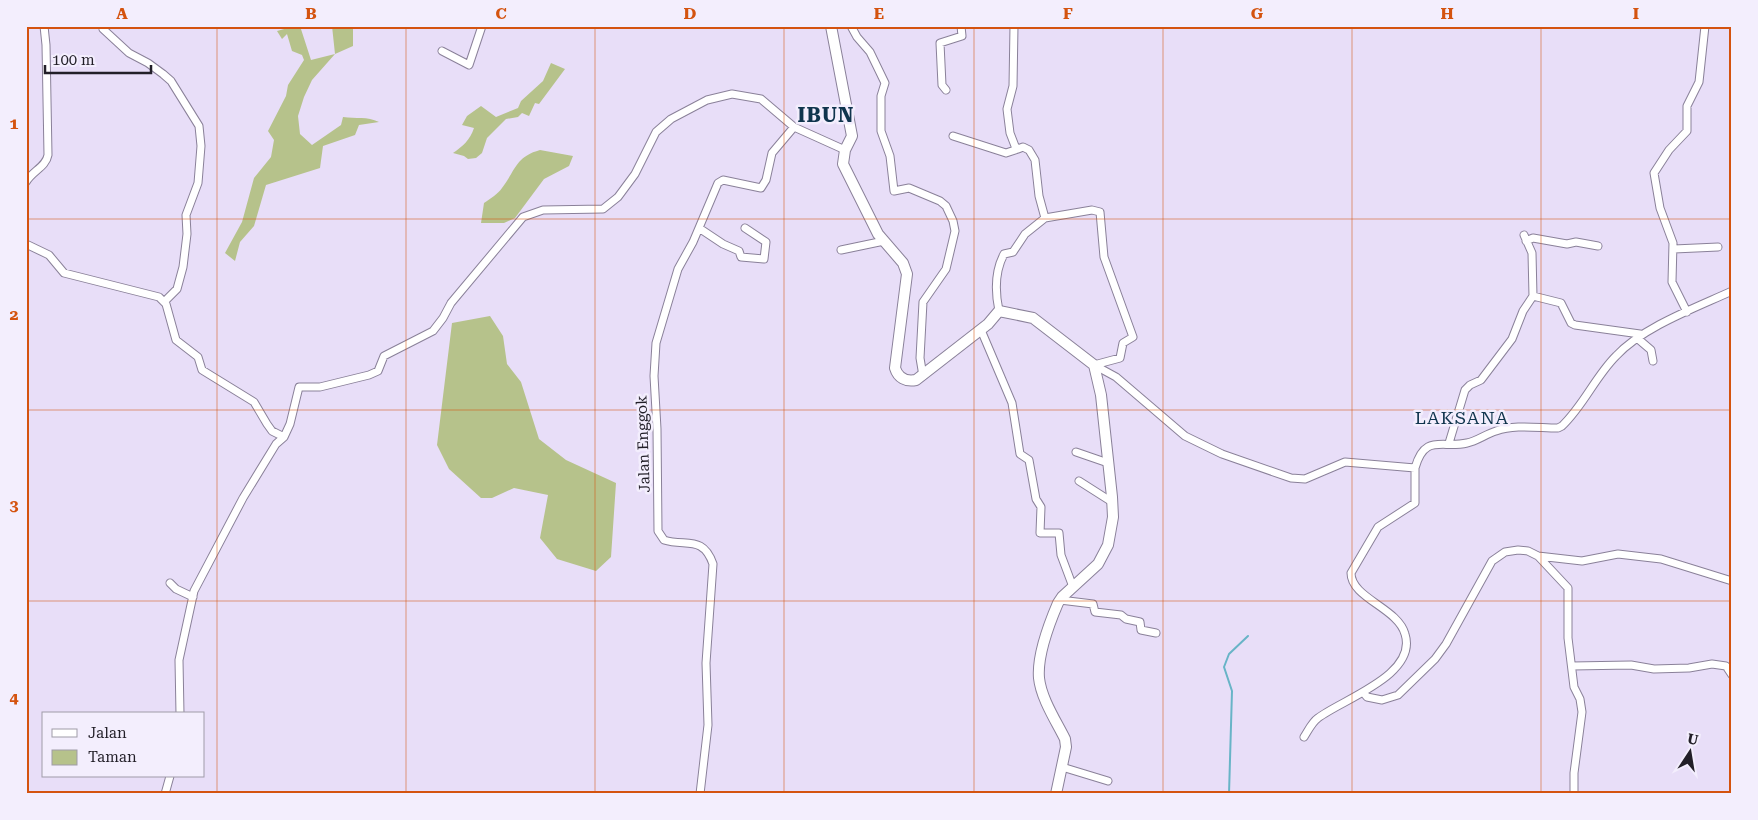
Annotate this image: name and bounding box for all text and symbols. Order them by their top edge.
text: A [116,4,128,23]
text: B [305,4,317,23]
text: C [495,4,507,23]
text: D [684,4,697,23]
text: E [874,4,884,23]
text: F [1063,4,1073,23]
text: G [1251,4,1264,23]
text: H [1440,4,1454,23]
text: I [1633,4,1639,23]
scale bar [45,42,151,74]
text: 100 m [52,51,95,69]
district label: IBUN [798,103,854,127]
text: 1 [10,114,19,133]
text: 2 [10,305,19,324]
street label: Jalan Enggok [632,395,654,493]
district label: LAKSANA [1415,407,1509,428]
text: 3 [10,496,19,515]
text: 4 [10,688,19,707]
legend [42,712,205,778]
text: Jalan [88,724,127,742]
north arrow [1666,728,1716,778]
text: U [1686,730,1700,748]
text: Taman [88,748,137,766]

